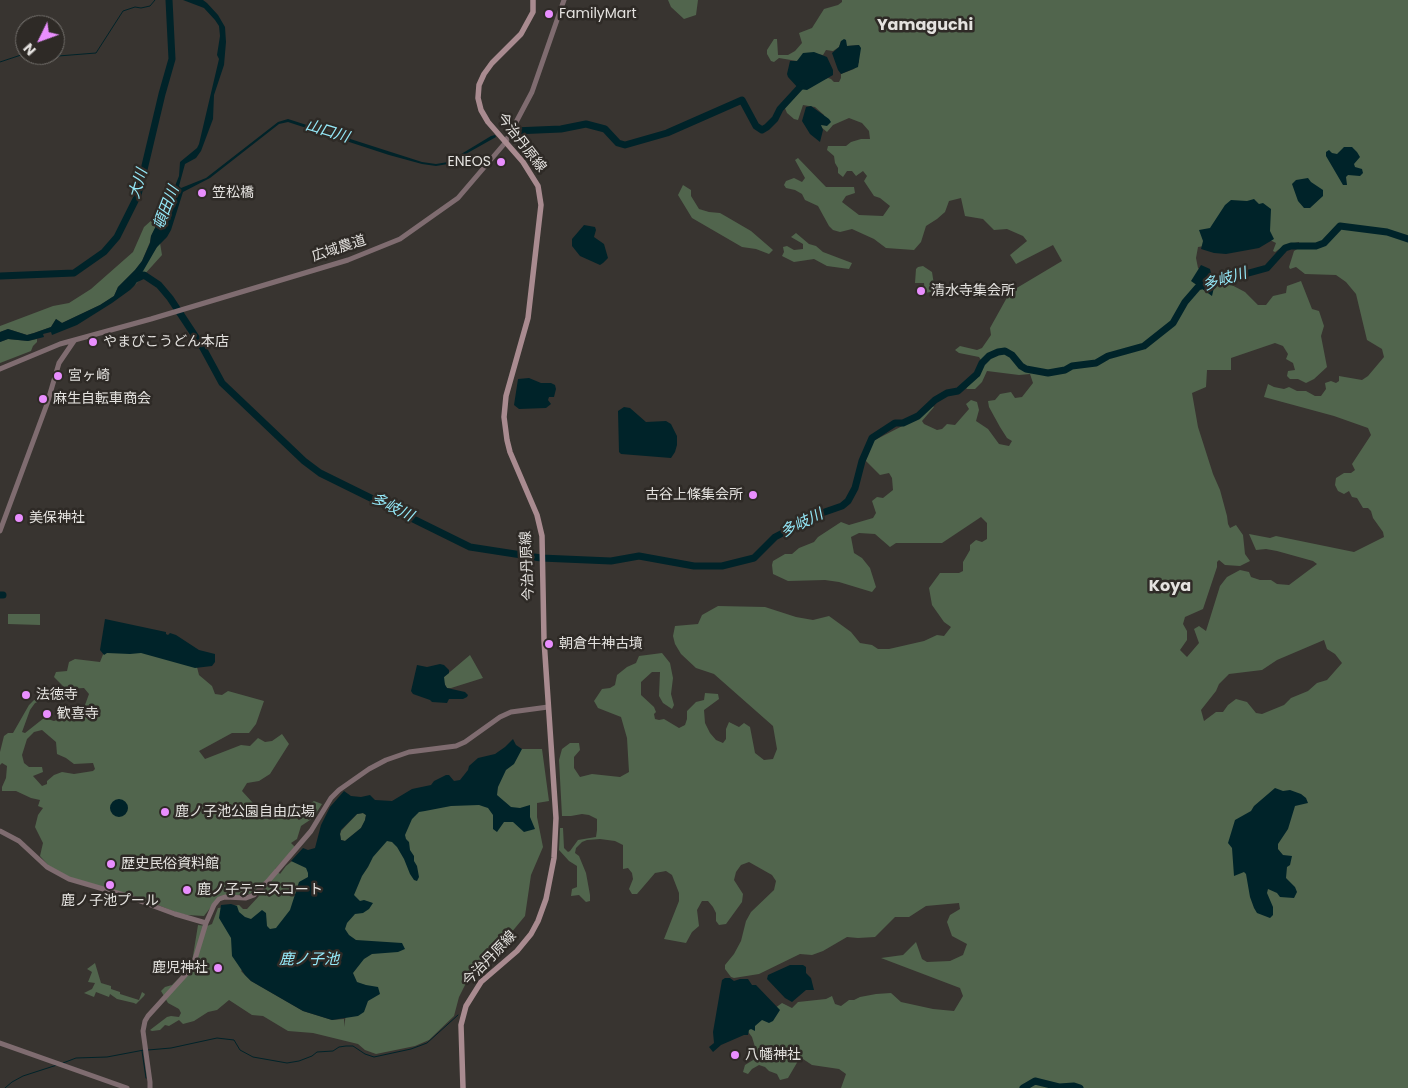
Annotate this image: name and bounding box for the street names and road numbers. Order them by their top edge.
street label: 今治丹原線 [493,110,549,176]
street label: 広域農道 [310,232,368,266]
street label: 今治丹原線 [518,531,538,601]
street label: 今治丹原線 [460,928,520,990]

